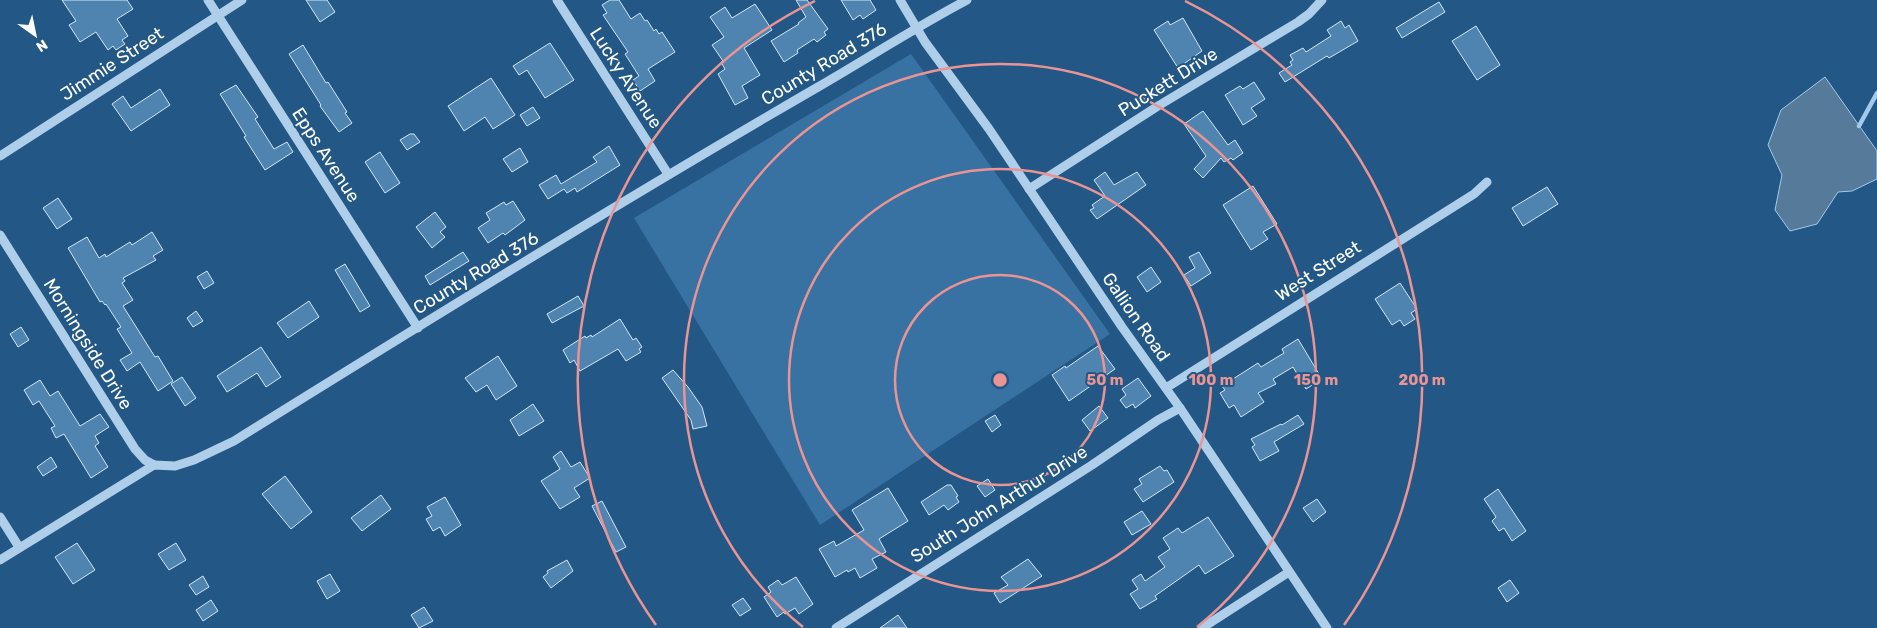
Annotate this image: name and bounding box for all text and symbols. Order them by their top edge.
north arrow [10,10,60,60]
street label: County Road 376 [757,18,891,110]
street label: Jimmie Street [56,22,168,106]
street label: Lucky Avenue [585,23,667,133]
text: N [33,36,51,55]
street label: Puckett Drive [1114,43,1222,121]
street label: Epps Avenue [287,103,365,207]
street label: County Road 376 [409,227,543,319]
street label: West Street [1271,236,1365,306]
street label: Gallion Road [1097,268,1175,366]
street label: Morningside Drive [39,274,137,414]
centre of rings [991,371,1009,389]
text: 50 m [1087,371,1123,389]
text: 100 m [1189,371,1233,389]
text: 150 m [1294,371,1338,389]
text: 200 m [1398,371,1446,389]
street label: South John Arthur Drive [907,441,1091,567]

